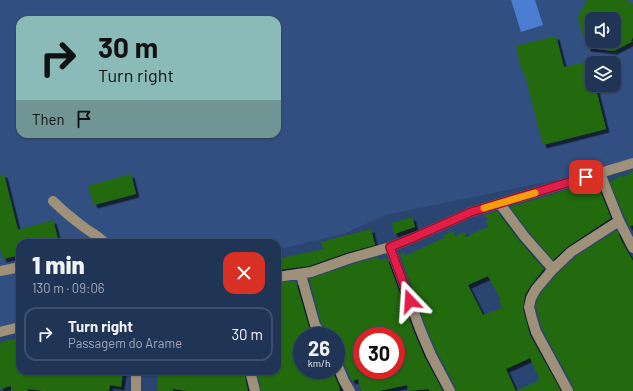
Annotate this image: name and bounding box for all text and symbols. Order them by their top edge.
map controls [585,12,621,92]
button: sound [585,12,621,48]
text: 30 m [98,30,158,64]
icon: right [32,32,84,84]
button: layers [585,56,621,92]
text: Turn right [98,64,174,86]
icon: arrive [73,108,95,130]
text: Then [32,110,65,128]
pin [569,160,603,194]
icon: arrive [575,166,597,188]
text: 1 min [32,250,85,279]
button: close [223,252,265,294]
text: 130 m · 09:06 [32,280,104,296]
position arrow [389,280,431,322]
text: Turn right [68,317,133,335]
icon: right [34,323,56,345]
text: 30 m [231,325,263,343]
speed limit sign: 30 [353,327,405,379]
text: Passagem do Arame [68,335,182,351]
text: 26 [308,336,330,360]
text: km/h [308,357,330,369]

